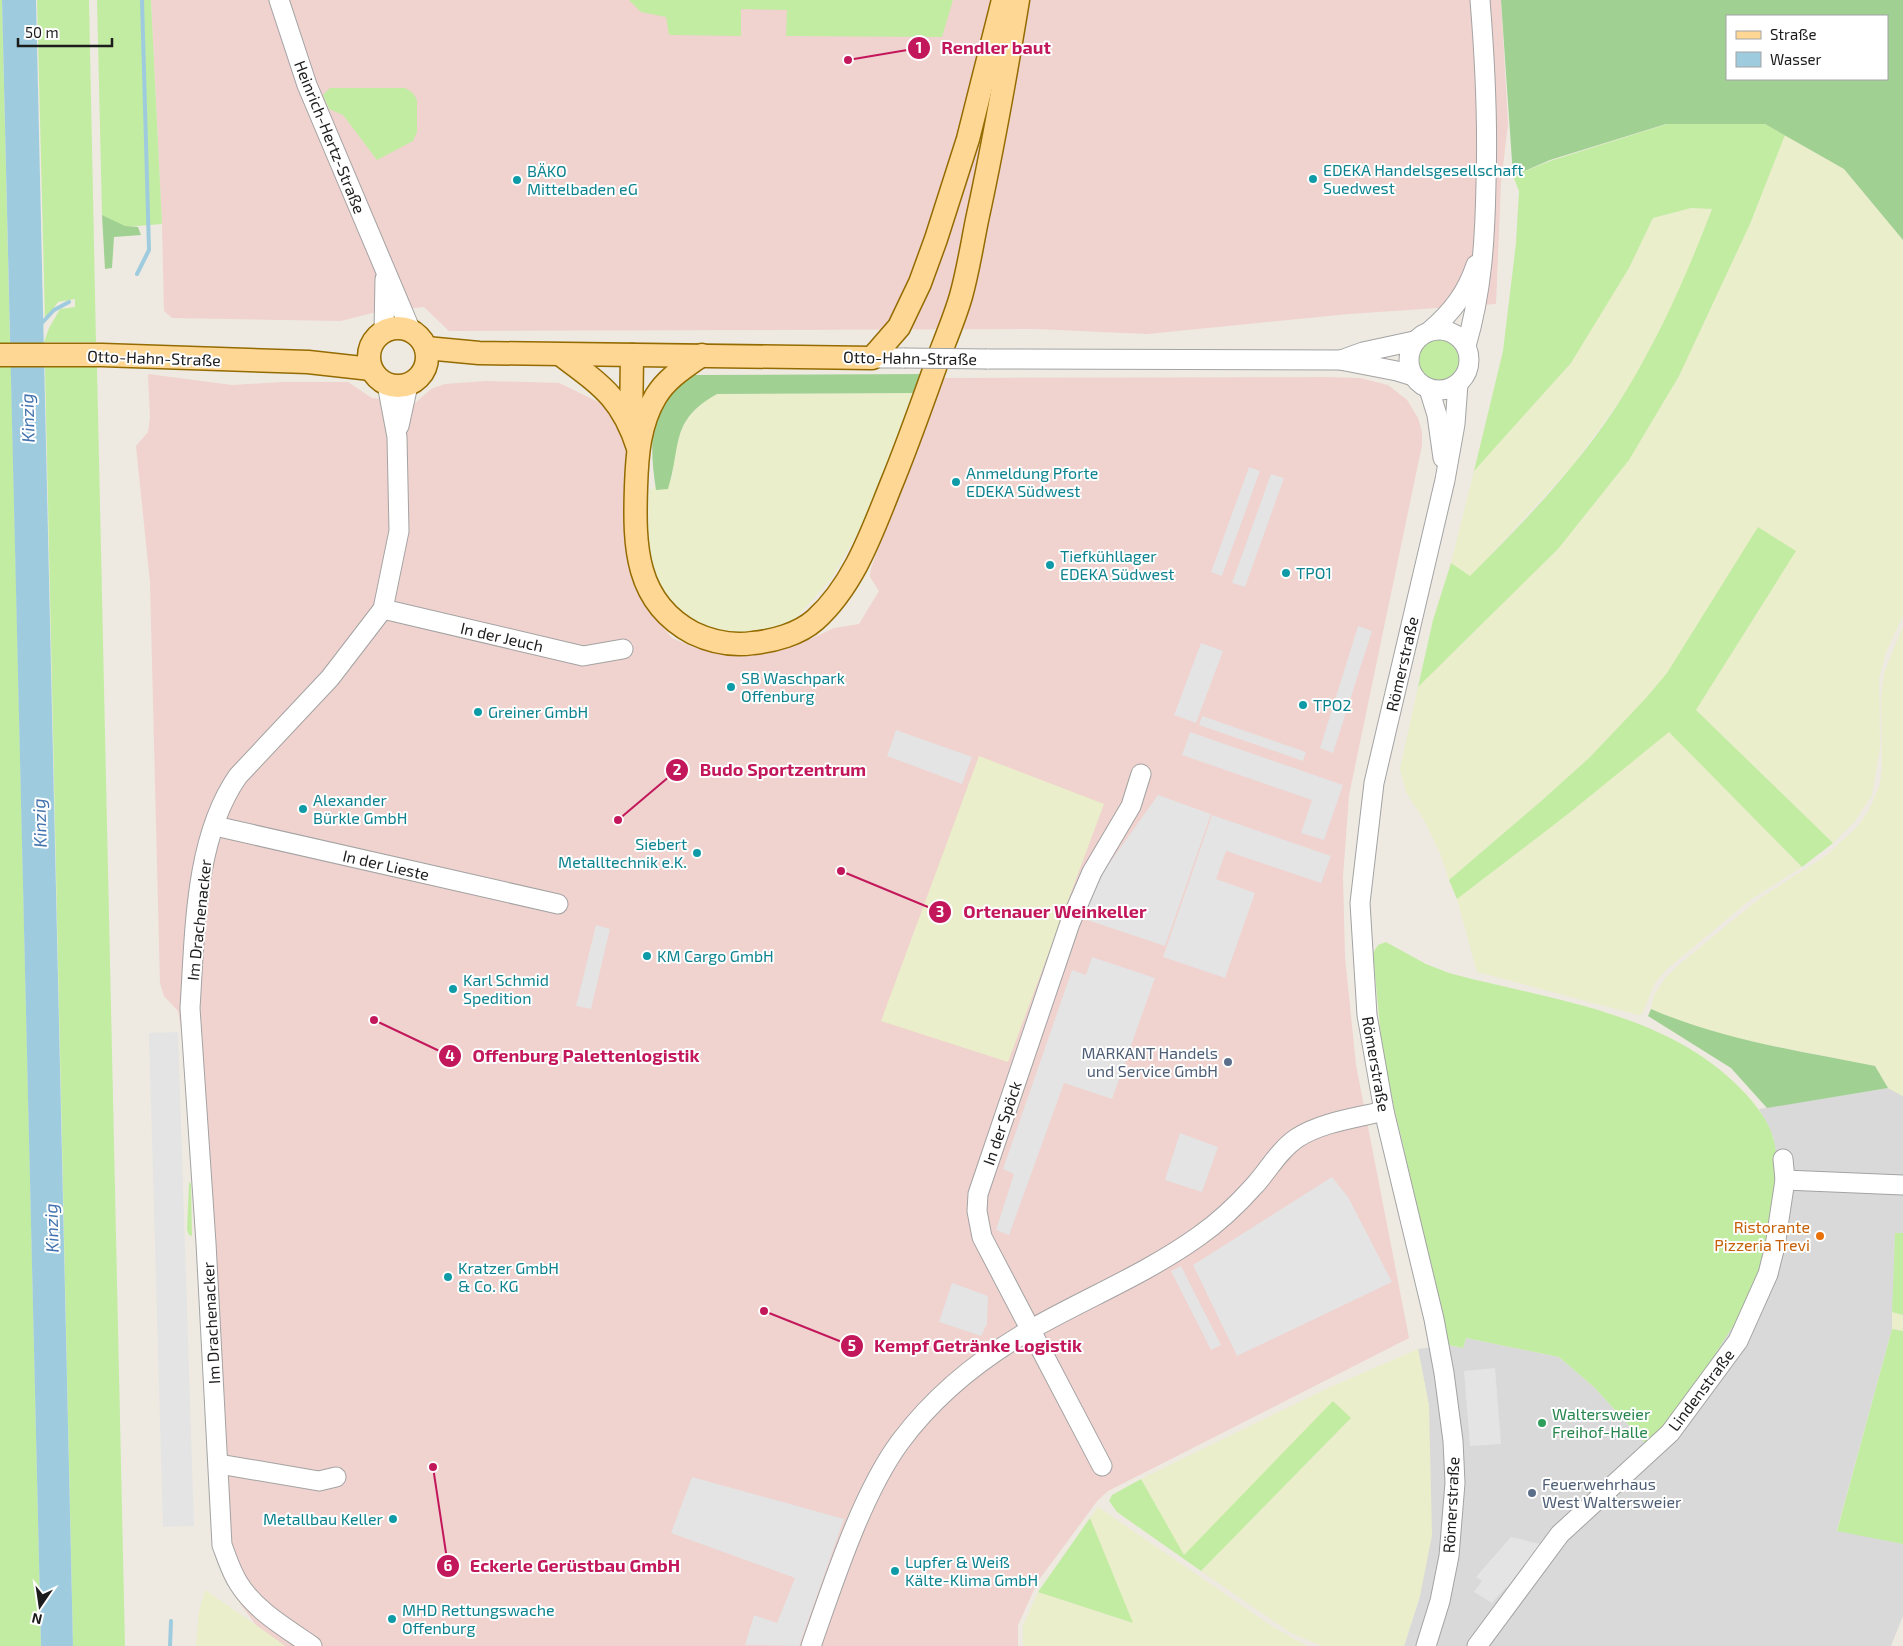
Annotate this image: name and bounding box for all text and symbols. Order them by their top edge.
scale bar [18,15,111,47]
legend [1726,15,1888,80]
text: 50 m [25,23,59,41]
text: Straße [1770,25,1816,43]
callout: Rendler baut [906,32,1061,65]
text: Rendler baut [941,36,1051,58]
text: 1 [916,38,922,56]
text: Wasser [1770,50,1822,68]
street label: Heinrich-Hertz-Straße [291,57,370,216]
place label: EDEKA Handelsgesellschaft Suedwest [1323,160,1523,197]
place label: BÄKO Mittelbaden eG [527,161,638,198]
marker: EDEKA Handelsgesellschaft Suedwest [1307,173,1319,185]
marker: BÄKO Mittelbaden eG [511,174,523,186]
street label: Otto-Hahn-Straße [87,346,221,369]
street label: Otto-Hahn-Straße [843,347,977,368]
water label: Kinzig [15,393,39,443]
place label: Anmeldung Pforte EDEKA Südwest [966,463,1098,500]
marker: Anmeldung Pforte EDEKA Südwest [950,476,962,488]
place label: Tiefkühllager EDEKA Südwest [1060,546,1174,583]
marker: Tiefkühllager EDEKA Südwest [1044,559,1056,571]
place label: TPO1 [1296,563,1332,582]
marker: TPO1 [1280,567,1292,579]
street label: Römerstraße [1381,615,1422,713]
street label: In der Jeuch [459,618,545,655]
place label: SB Waschpark Offenburg [741,668,845,705]
marker: SB Waschpark Offenburg [725,681,737,693]
place label: TPO2 [1313,695,1351,714]
marker: TPO2 [1297,699,1309,711]
place label: Greiner GmbH [488,702,588,721]
marker: Greiner GmbH [472,706,484,718]
callout: Budo Sportzentrum [665,753,876,786]
text: Budo Sportzentrum [700,758,866,780]
text: 2 [673,760,682,778]
place label: Alexander Bürkle GmbH [313,790,407,827]
water label: Kinzig [27,798,51,848]
marker: Alexander Bürkle GmbH [297,803,309,815]
place label: Siebert Metalltechnik e.K. [558,834,687,871]
street label: In der Lieste [341,845,431,884]
marker: Siebert Metalltechnik e.K. [691,847,703,859]
street label: Im Drachenacker [183,858,214,982]
callout: Ortenauer Weinkeller [928,896,1157,929]
text: Ortenauer Weinkeller [963,900,1147,922]
text: 3 [936,902,944,920]
place label: KM Cargo GmbH [657,946,774,965]
marker: KM Cargo GmbH [641,950,653,962]
place label: Karl Schmid Spedition [463,970,549,1007]
marker: Karl Schmid Spedition [447,983,459,995]
street label: Römerstraße [1359,1015,1394,1113]
callout: Offenburg Palettenlogistik [437,1039,709,1072]
place label: MARKANT Handels und Service GmbH [1082,1043,1218,1080]
text: Offenburg Palettenlogistik [472,1044,700,1066]
text: 4 [445,1046,455,1064]
marker: MARKANT Handels und Service GmbH [1222,1056,1234,1068]
street label: In der Spöck [978,1078,1025,1167]
water label: Kinzig [39,1203,63,1253]
place label: Ristorante Pizzeria Trevi [1714,1217,1810,1254]
marker: Ristorante Pizzeria Trevi [1814,1230,1826,1242]
place label: Kratzer GmbH & Co. KG [458,1258,559,1295]
street label: Im Drachenacker [198,1261,223,1385]
marker: Kratzer GmbH & Co. KG [442,1271,454,1283]
callout: Kempf Getränke Logistik [839,1329,1093,1362]
text: Kempf Getränke Logistik [874,1334,1082,1356]
text: 5 [848,1336,856,1354]
street label: Lindenstraße [1664,1345,1737,1434]
place label: Waltersweier Freihof-Halle [1552,1404,1651,1441]
marker: Waltersweier Freihof-Halle [1536,1417,1548,1429]
street label: Römerstraße [1438,1456,1463,1554]
place label: Feuerwehrhaus West Waltersweier [1542,1474,1682,1511]
marker: Feuerwehrhaus West Waltersweier [1526,1487,1538,1499]
place label: Metallbau Keller [263,1509,384,1528]
marker: Metallbau Keller [387,1513,399,1525]
callout: Eckerle Gerüstbau GmbH [435,1549,691,1582]
place label: Lupfer & Weiß Kälte-Klima GmbH [905,1552,1038,1589]
text: Eckerle Gerüstbau GmbH [470,1554,680,1576]
text: 6 [444,1556,453,1574]
marker: Lupfer & Weiß Kälte-Klima GmbH [889,1565,901,1577]
north arrow [15,1581,65,1631]
place label: MHD Rettungswache Offenburg [402,1600,555,1637]
text: N [30,1610,44,1629]
marker: MHD Rettungswache Offenburg [386,1613,398,1625]

